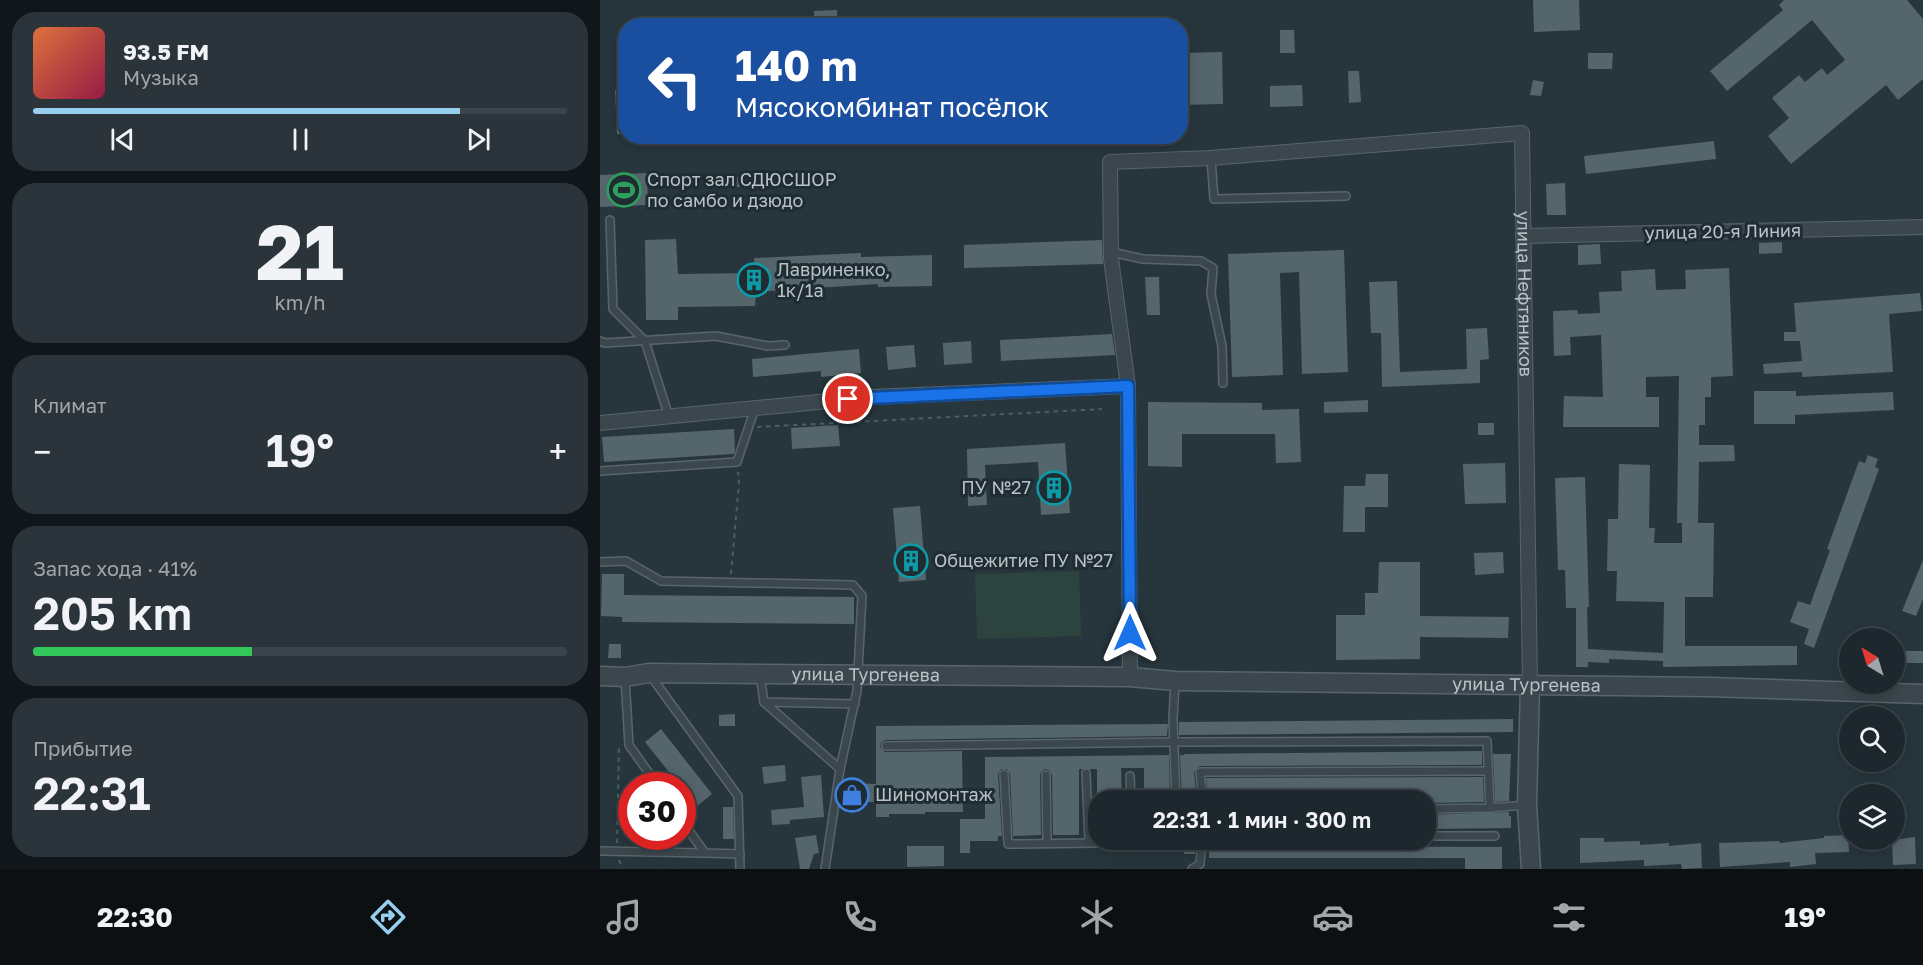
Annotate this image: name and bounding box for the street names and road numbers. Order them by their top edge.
street label: улица Нефтяников [1513,210,1538,377]
street label: улица 20-я Линия [1645,219,1801,243]
street label: улица Тургенева [791,662,940,685]
street label: улица Тургенева [1452,672,1601,696]

